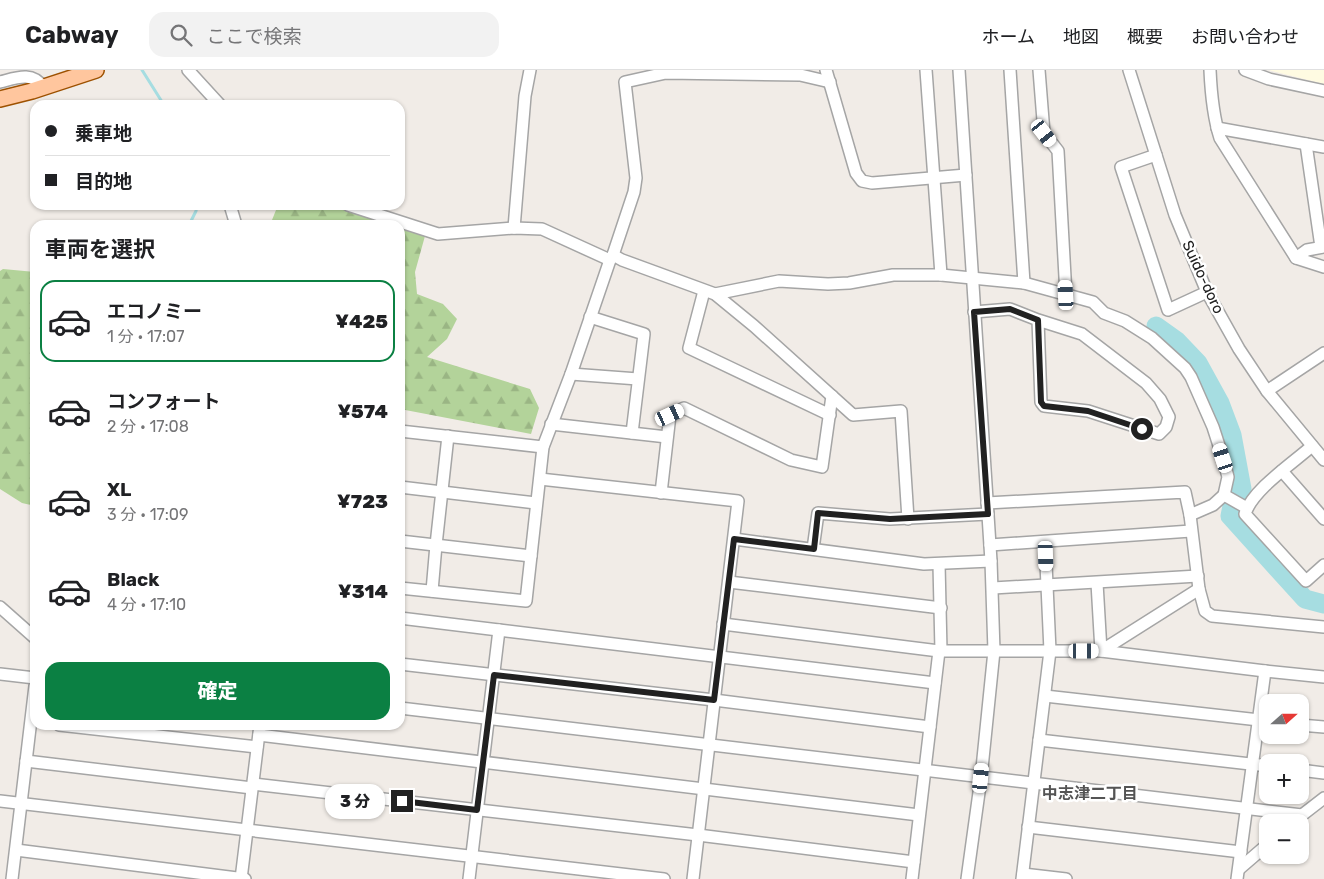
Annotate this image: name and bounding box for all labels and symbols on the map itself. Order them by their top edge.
car [1028,117,1059,149]
street label: Suido-doro [1178,238,1228,316]
car [1057,280,1074,310]
car [653,402,686,428]
route start [1131,418,1153,440]
car [1211,441,1234,475]
car [1037,541,1054,571]
car [1069,644,1099,659]
north arrow [1259,694,1309,744]
car [971,762,990,794]
callout: 3 分 [324,784,384,818]
district label: 中志津二丁目 [1042,784,1138,803]
route end [391,790,413,812]

